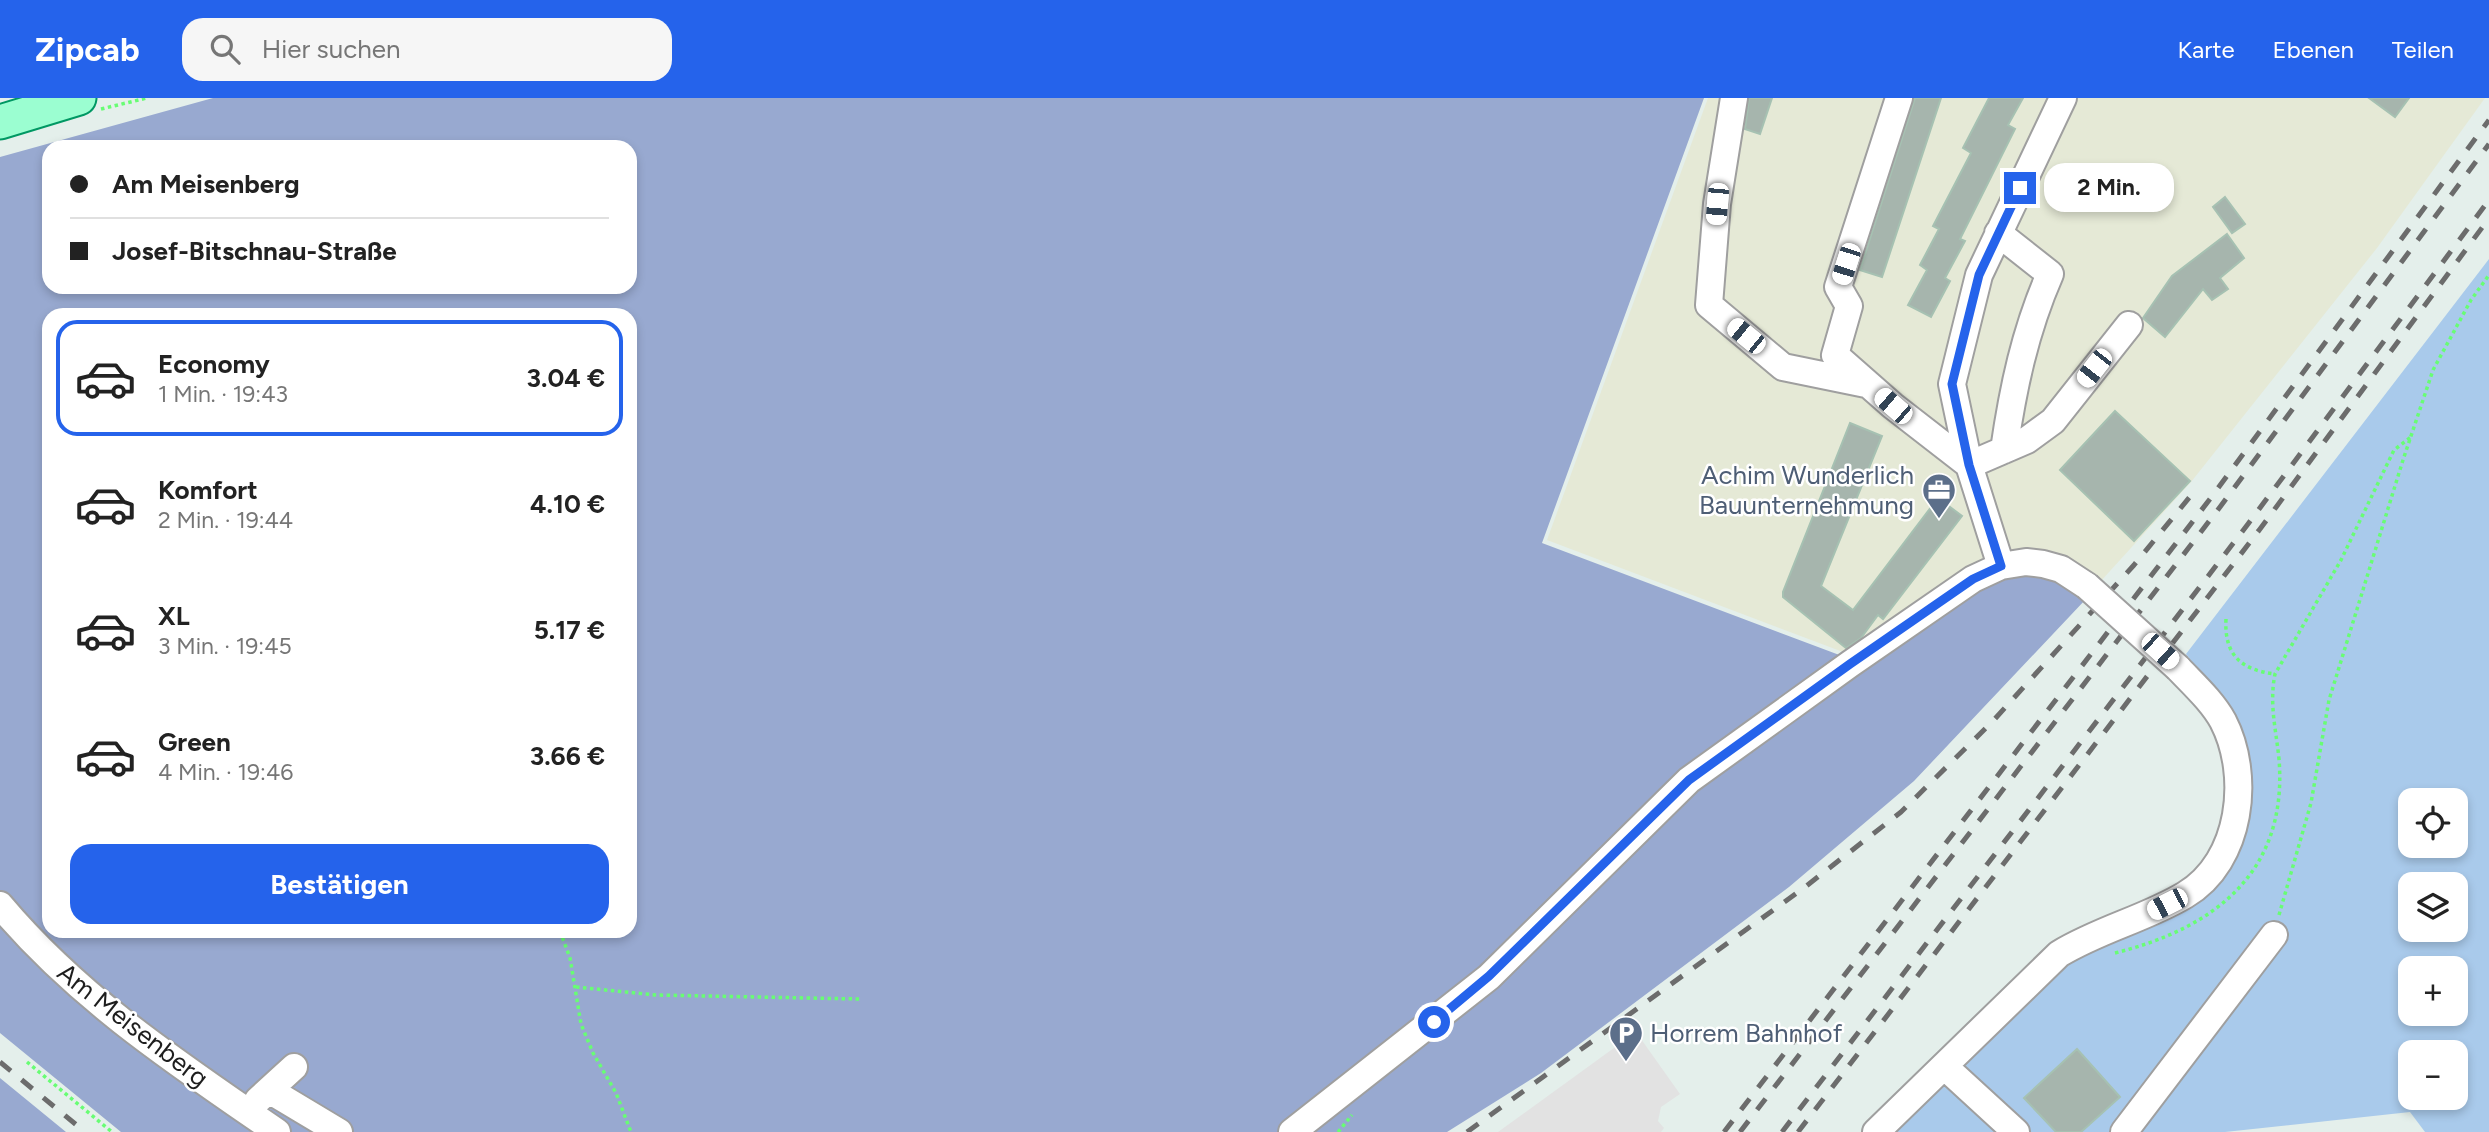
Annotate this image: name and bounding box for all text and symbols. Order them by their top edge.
search box [182,18,672,81]
text: Zipcab [35,30,140,69]
icon: search [206,30,244,68]
text: Hier suchen [262,33,401,65]
text: Karte [2178,35,2235,64]
text: Ebenen [2273,35,2354,64]
text: Teilen [2392,35,2454,64]
callout: 2 Min. [2044,164,2174,212]
text: Am Meisenberg [112,168,300,200]
route end [2004,172,2036,204]
text: 2 Min. [2077,173,2141,201]
car [1705,182,1730,226]
text: Josef-Bitschnau-Straße [112,235,397,267]
car [1830,241,1863,287]
car [1724,315,1769,357]
car [2073,345,2116,391]
icon: car [74,347,137,410]
text: Economy [158,348,270,380]
text: 3.04 € [527,362,605,394]
text: 1 Min. · 19:43 [158,380,288,408]
car [1871,384,1916,428]
place label: Achim Wunderlich Bauunternehmung [1699,459,1914,521]
office icon: Achim Wunderlich Bauunternehmung [1920,471,1958,520]
icon: car [74,473,137,536]
text: Komfort [158,474,258,506]
text: 4.10 € [530,488,605,520]
text: 2 Min. · 19:44 [158,506,293,534]
icon: car [74,599,137,662]
text: XL [158,600,190,632]
text: 5.17 € [534,614,605,646]
car [2138,629,2183,673]
text: 3 Min. · 19:45 [158,632,292,660]
icon: car [74,725,137,788]
text: Green [158,726,231,758]
text: 3.66 € [530,740,605,772]
text: 4 Min. · 19:46 [158,758,293,786]
map controls [2398,788,2468,1110]
button: locate [2398,788,2468,858]
button: Bestätigen [70,844,609,924]
button: layers [2398,872,2468,942]
car [2144,885,2191,923]
street label: Am Meisenberg [51,956,215,1094]
button: + [2398,956,2468,1026]
route start [1418,1006,1450,1038]
parking icon: Horrem Bahnhof [1607,1014,1645,1063]
place label: Horrem Bahnhof [1650,1017,1843,1049]
button: − [2398,1040,2468,1110]

